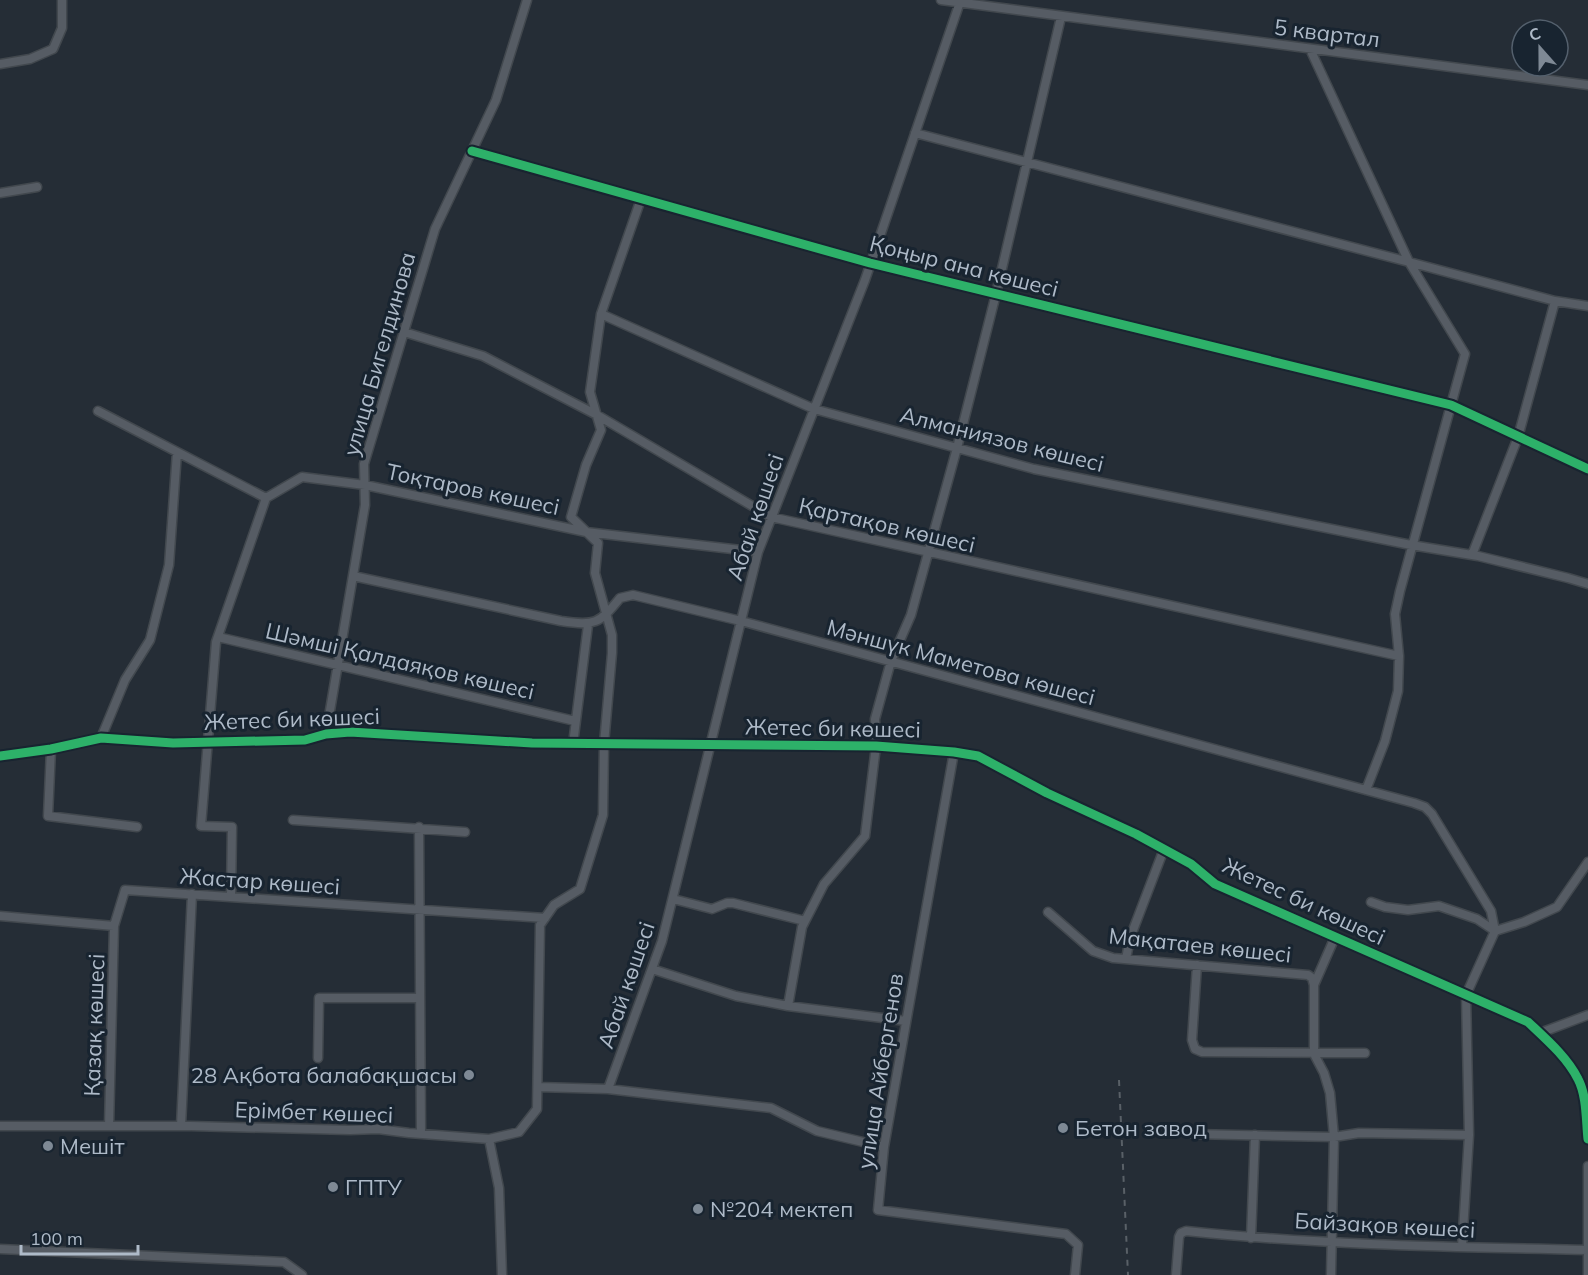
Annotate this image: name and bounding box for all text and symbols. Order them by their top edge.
street label: 5 квартал [1273,13,1381,53]
north arrow [1510,18,1570,78]
text: С [1526,23,1543,45]
street label: Қоңыр ана көшесі [867,229,1061,303]
street label: улица Бигелдинова [336,249,422,459]
street label: Алманиязов көшесі [897,400,1107,478]
street label: Абай көшесі [720,450,790,584]
street label: Тоқтаров көшесі [384,457,562,521]
street label: Қартақов көшесі [796,491,978,559]
street label: Мәншүк Маметова көшесі [824,613,1098,711]
street label: Шәмші Қалдаяқов көшесі [263,616,537,706]
street label: Жетес би көшесі [204,702,380,736]
street label: Жетес би көшесі [745,712,921,744]
street label: Жетес би көшесі [1218,851,1390,951]
street label: Жастар көшесі [179,861,341,901]
street label: Абай көшесі [591,918,661,1052]
street label: Мақатаев көшесі [1107,921,1293,969]
street label: Қазақ көшесі [78,953,110,1097]
street label: улица Айбергенов [851,971,909,1171]
place label: 28 Ақбота балабақшасы [191,1061,457,1089]
marker: 28 Ақбота балабақшасы [462,1068,476,1082]
street label: Ерімбет көшесі [234,1095,394,1129]
place label: Бетон завод [1075,1114,1207,1142]
marker: Бетон завод [1056,1121,1070,1135]
place label: Мешіт [60,1132,125,1160]
marker: Мешіт [41,1139,55,1153]
place label: ГПТУ [345,1173,402,1201]
marker: ГПТУ [326,1180,340,1194]
place label: №204 мектеп [710,1195,853,1223]
marker: №204 мектеп [691,1202,705,1216]
street label: Байзақов көшесі [1294,1206,1476,1244]
scale bar [21,1218,138,1256]
text: 100 m [30,1227,83,1250]

